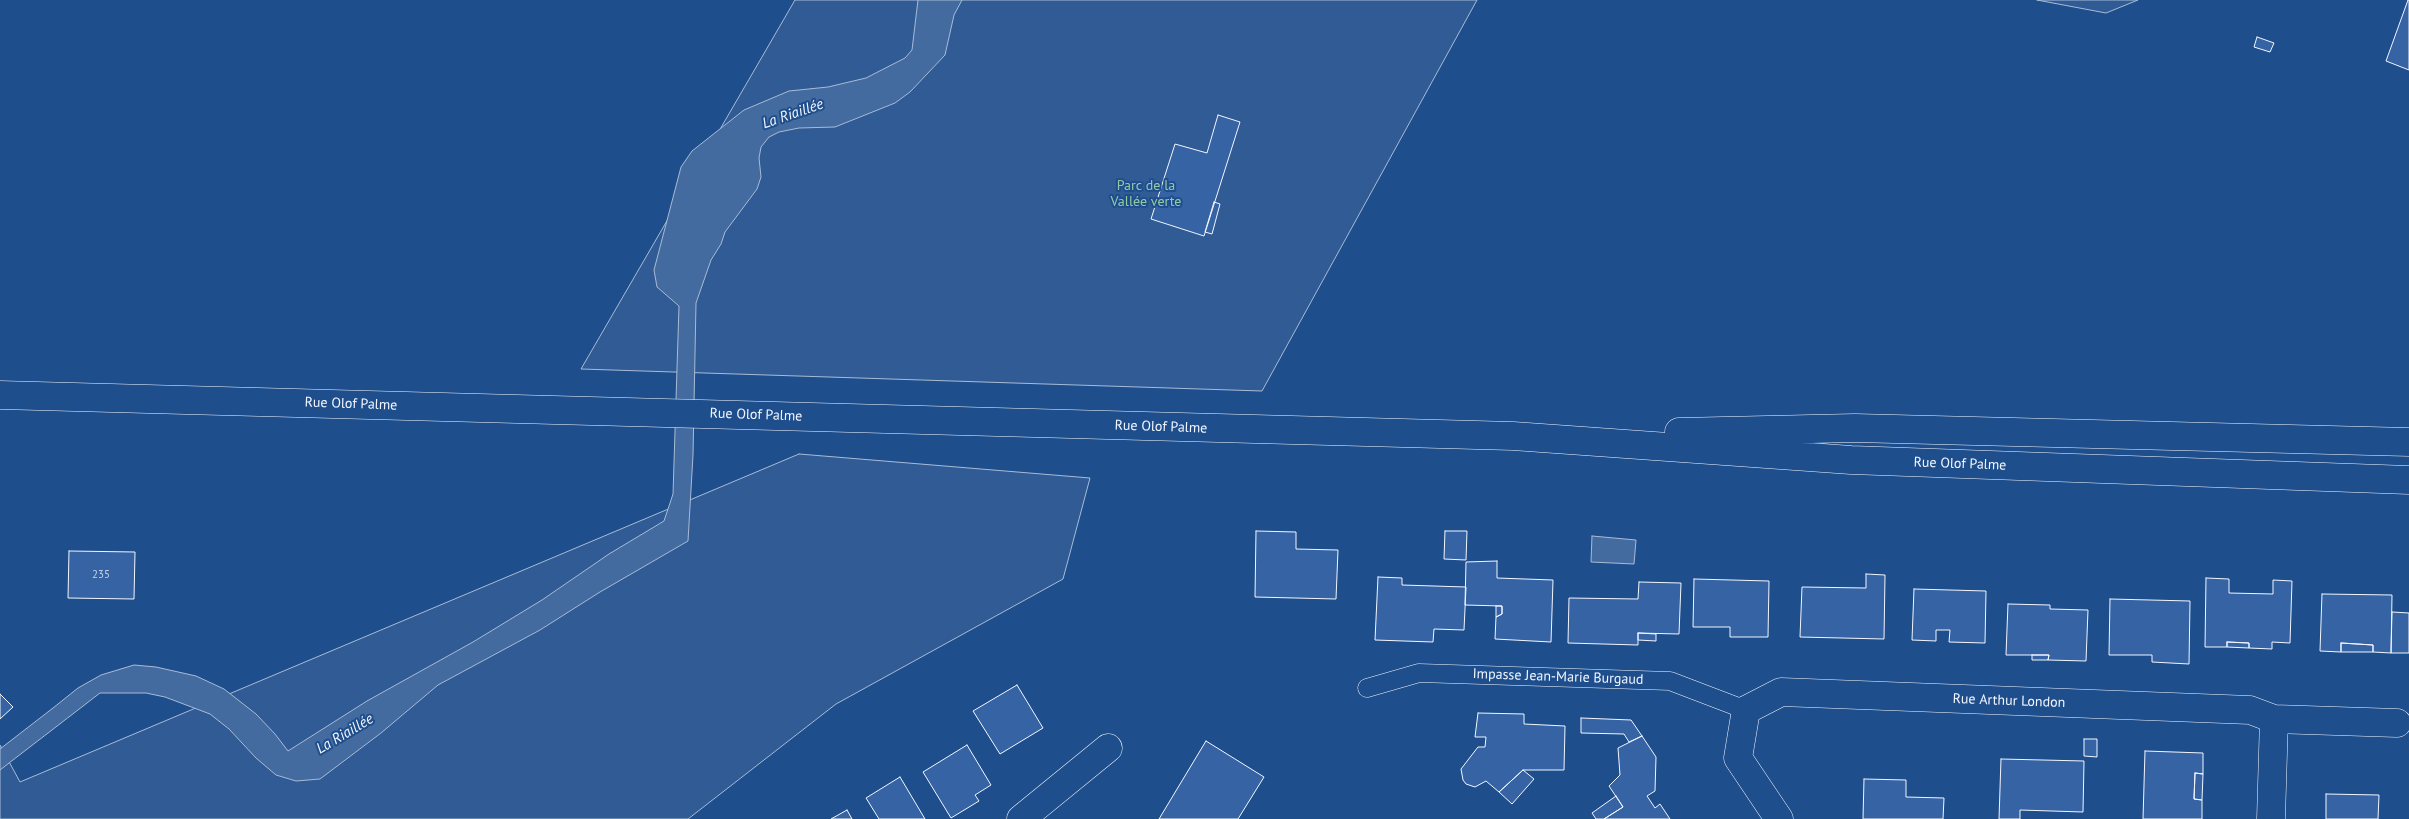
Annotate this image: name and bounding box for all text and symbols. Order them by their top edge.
water label: La Riaillée [760,95,826,133]
park label: Parc de la Vallée verte [1111,178,1181,210]
street label: Rue Olof Palme [304,394,398,414]
street label: Rue Olof Palme [709,405,803,425]
street label: Rue Olof Palme [1114,417,1208,437]
street label: Rue Olof Palme [1913,454,2007,474]
house number: 235 [92,568,110,582]
street label: Impasse Jean-Marie Burgaud [1472,666,1644,688]
street label: Rue Arthur London [1952,691,2066,711]
water label: La Riaillée [313,710,377,758]

